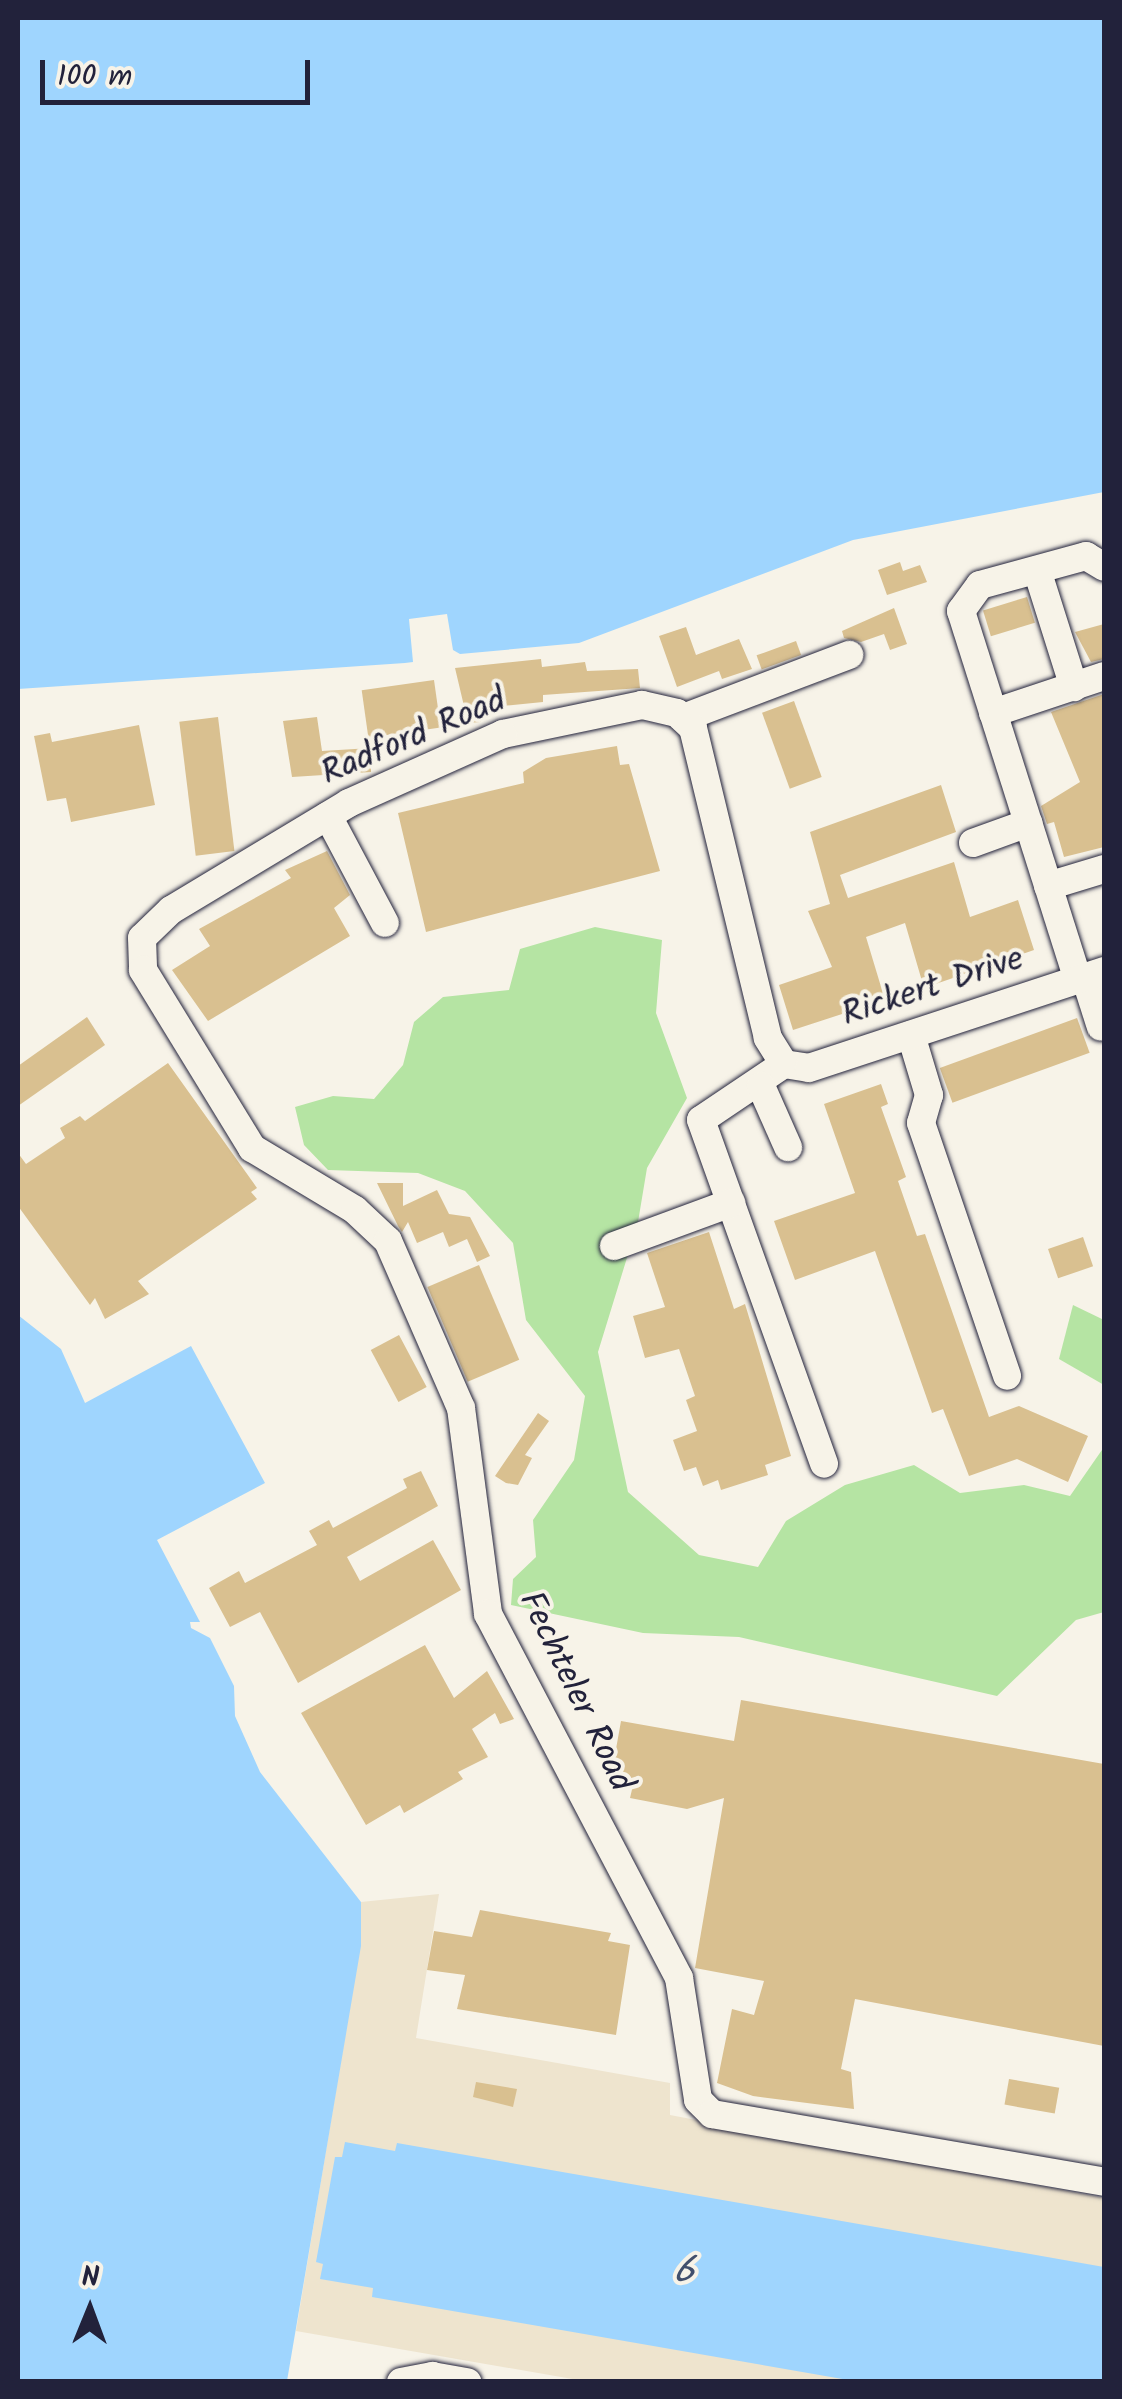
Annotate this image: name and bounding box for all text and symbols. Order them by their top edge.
scale bar [45,40,315,102]
text: 100 m [57,53,132,101]
street label: Radford Road [315,680,513,796]
street label: Rickert Drive [837,939,1029,1037]
street label: Fechteler Road [508,1585,642,1799]
water label: 6 [673,2250,695,2296]
text: N [81,2256,100,2301]
north arrow [40,2259,140,2359]

